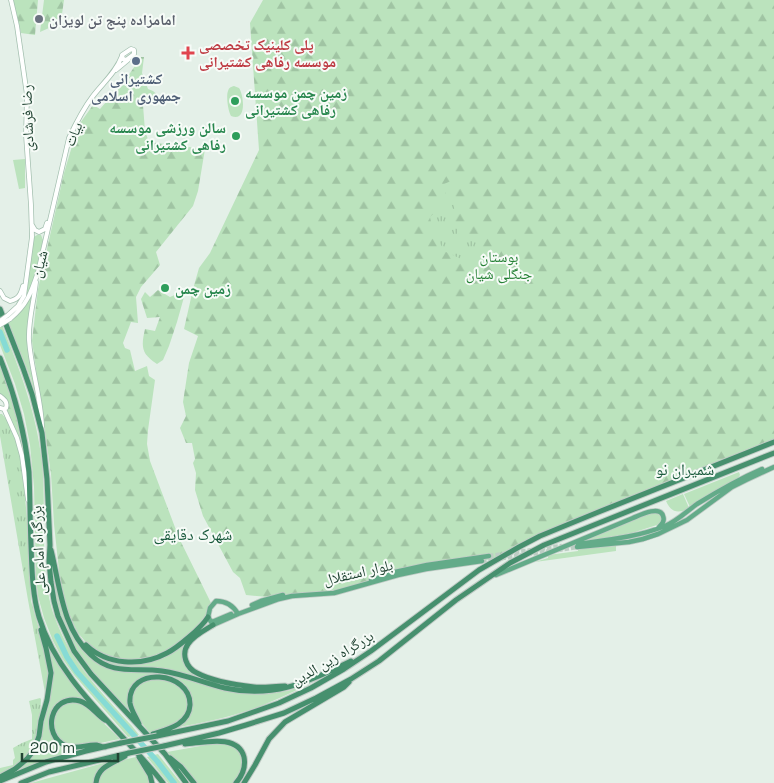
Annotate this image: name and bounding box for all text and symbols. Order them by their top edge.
place label: امامزاده پنج تن لویزان [49,10,176,30]
marker: امامزاده پنج تن لویزان [33,13,45,25]
place label: پلی کلینیک تخصصی موسسه رفاهی کشتیرانی [199,35,336,71]
marker: پلی کلینیک تخصصی موسسه رفاهی کشتیرانی [181,46,195,60]
marker: کشتیرانی جمهوری اسلامی [130,55,142,67]
place label: کشتیرانی جمهوری اسلامی [91,69,181,105]
place label: زمین چمن موسسه رفاهی کشتیرانی [245,83,347,119]
street label: رضا فرشادی [16,84,39,152]
marker: زمین چمن موسسه رفاهی کشتیرانی [229,95,241,107]
place label: سالن ورزشی موسسه رفاهی کشتیرانی [109,118,226,154]
street label: بیات [59,119,87,149]
marker: سالن ورزشی موسسه رفاهی کشتیرانی [230,130,242,142]
park label: بوستان جنگلی شیان [466,247,533,284]
street label: شیان [26,248,53,280]
place label: زمین چمن [175,279,231,298]
marker: زمین چمن [159,282,171,294]
district label: شمیران نو [656,459,714,480]
street label: بزرگراه امام علی [26,505,51,595]
district label: شهرک دقایقی [154,524,232,545]
street label: بلوار استقلال [321,555,395,590]
street label: بزرگراه زین الدین [287,626,377,691]
scale bar [22,730,119,762]
text: 200 m [30,738,75,757]

